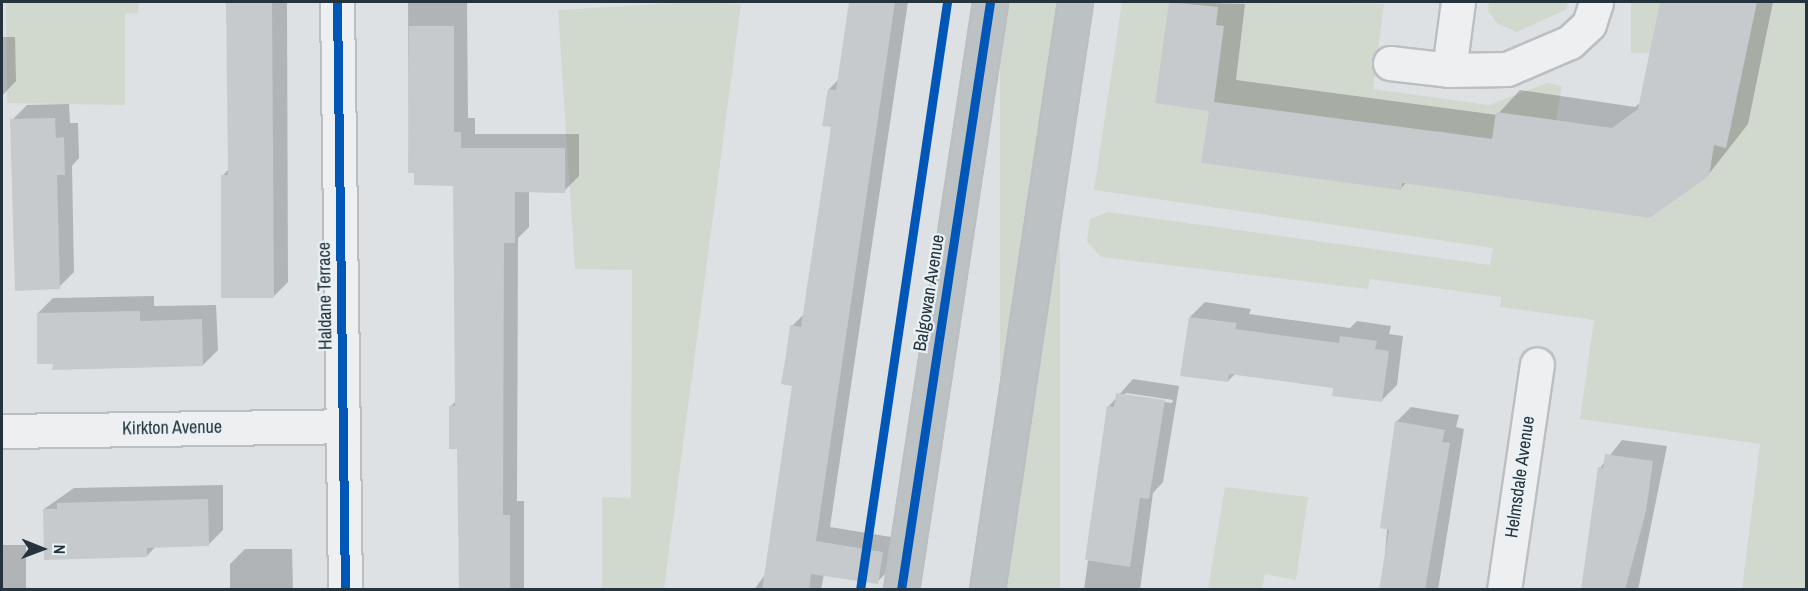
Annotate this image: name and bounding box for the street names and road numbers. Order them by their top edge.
street label: Balgowan Avenue [909,233,949,353]
street label: Haldane Terrace [313,242,337,350]
street label: Helmsdale Avenue [1501,414,1539,540]
street label: Kirkton Avenue [121,416,223,440]

